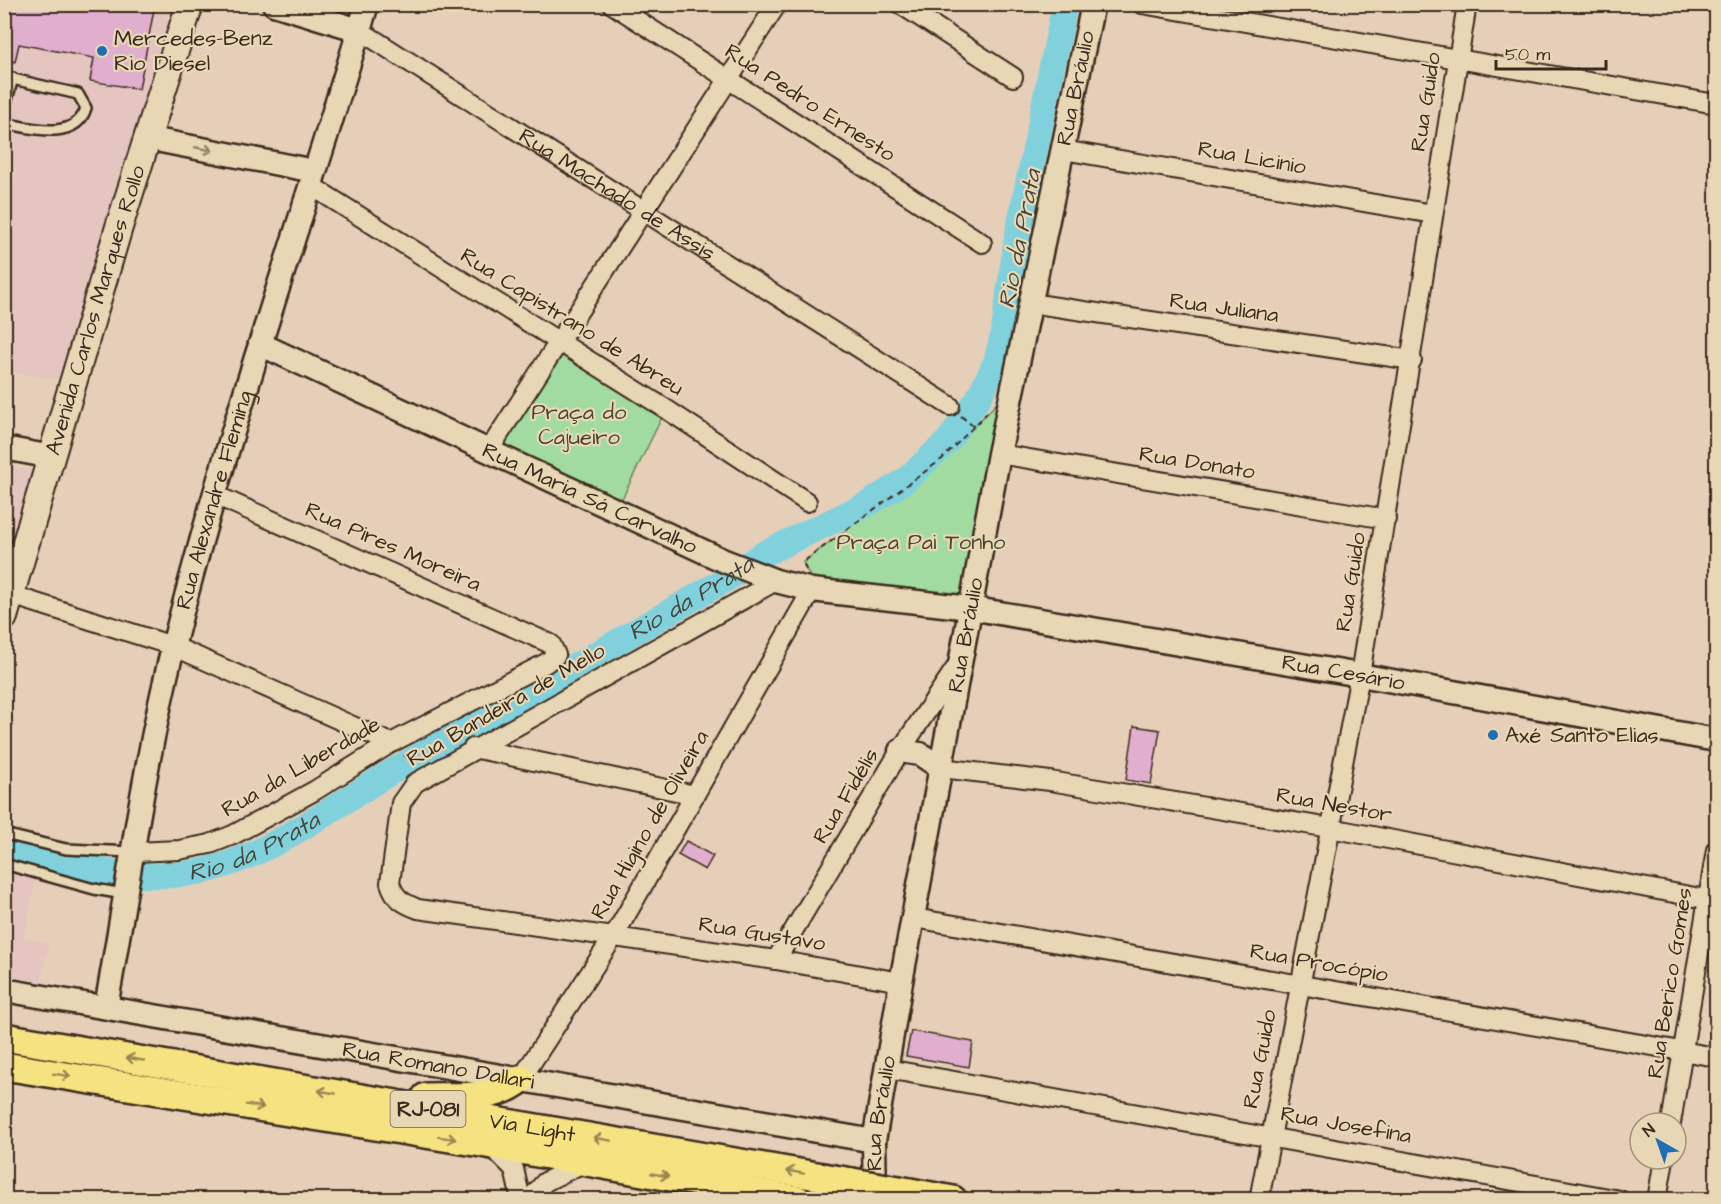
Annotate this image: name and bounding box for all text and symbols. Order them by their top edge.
place label: Mercedes-Benz Rio Diesel [114,23,273,79]
street label: Rua Bráulio [1048,28,1103,148]
scale bar [1496,33,1606,71]
street label: Rua Pedro Ernesto [719,36,902,170]
text: 50 m [1505,42,1550,67]
marker: Mercedes-Benz Rio Diesel [95,44,109,58]
street label: Rua Guido [1403,49,1449,154]
street label: Rua Machado de Assis [513,120,721,268]
street label: Rua Licinio [1195,133,1309,183]
one-way arrow [194,144,213,155]
street label: Avenida Carlos Marques Rollo [37,161,153,459]
water label: Rio da Prata [990,165,1050,311]
street label: Rua Capistrano de Abreu [454,240,690,404]
street label: Rua Juliana [1167,285,1281,331]
street label: Rua Alexandre Fleming [168,387,261,613]
park label: Praça do Cajueiro [532,397,627,453]
street label: Rua Maria Sá Carvalho [477,435,703,562]
street label: Rua Donato [1137,439,1258,488]
street label: Rua Pires Moreira [300,494,486,600]
park label: Praça Pai Tonho [837,527,1006,558]
street label: Rua Guido [1328,529,1374,634]
water label: Rio da Prata [622,547,762,649]
street label: Rua Bráulio [940,575,991,695]
street label: Rua Bandeira de Mello [401,635,612,775]
street label: Rua Cesário [1279,646,1408,699]
street label: Rua da Liberdade [216,709,386,825]
place label: Axé Santo Elias [1505,720,1659,751]
street label: Rua Higino de Oliveira [583,725,718,926]
marker: Axé Santo Elias [1486,728,1500,742]
street label: Rua Fidélis [805,742,887,850]
street label: Rua Nestor [1274,780,1394,830]
water label: Rio da Prata [186,803,328,890]
street label: Rua Berico Gomes [1640,885,1700,1081]
street label: Rua Gustavo [696,909,828,959]
street label: Rua Procópio [1248,936,1391,990]
street label: Rua Guido [1235,1006,1285,1111]
street label: Rua Romano Dallari [340,1034,537,1097]
one-way arrow [126,1053,146,1064]
street label: Rua Bráulio [858,1053,904,1171]
one-way arrow [52,1070,72,1081]
one-way arrow [318,1086,338,1097]
road number: RJ-081 [390,1091,466,1127]
street label: Rua Josefina [1278,1098,1414,1152]
one-way arrow [244,1101,264,1112]
street label: Via Light [487,1105,578,1150]
north arrow [1628,1111,1688,1171]
text: N [1638,1119,1660,1142]
one-way arrow [437,1132,457,1143]
one-way arrow [593,1133,613,1144]
one-way arrow [785,1166,805,1177]
one-way arrow [649,1170,669,1181]

